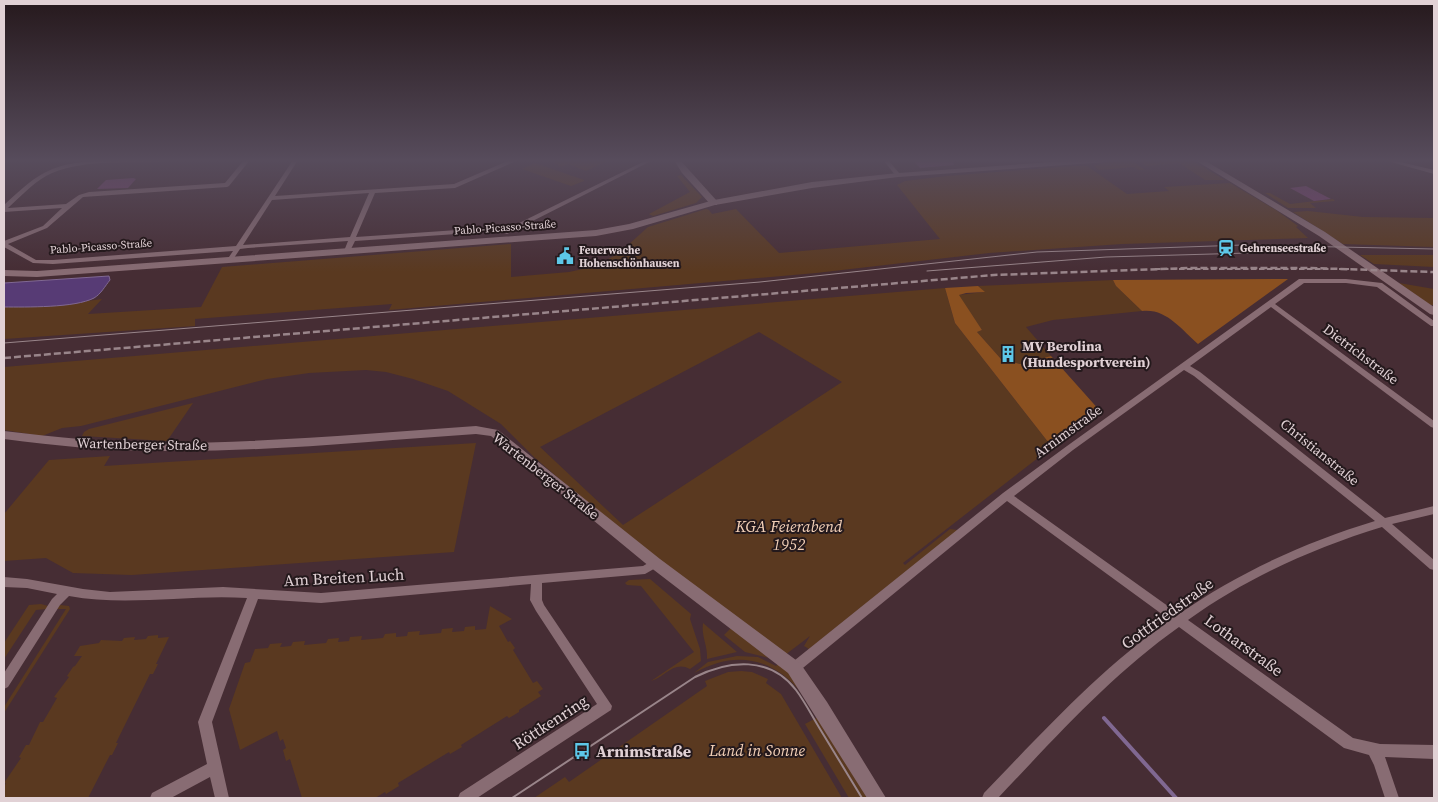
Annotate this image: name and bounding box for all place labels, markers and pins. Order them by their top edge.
station icon: Gehrenseestraße [1216,238,1236,258]
place label: Gehrenseestraße [1240,241,1327,256]
place label: Feuerwache Hohenschönhausen [579,243,680,271]
public building icon: Feuerwache Hohenschönhausen [555,246,575,266]
place label: MV Berolina (Hundesportverein) [1022,336,1151,372]
building icon: MV Berolina (Hundesportverein) [998,344,1018,364]
place label: Arnimstraße [596,740,691,762]
bus stop icon: Arnimstraße [572,741,592,761]

